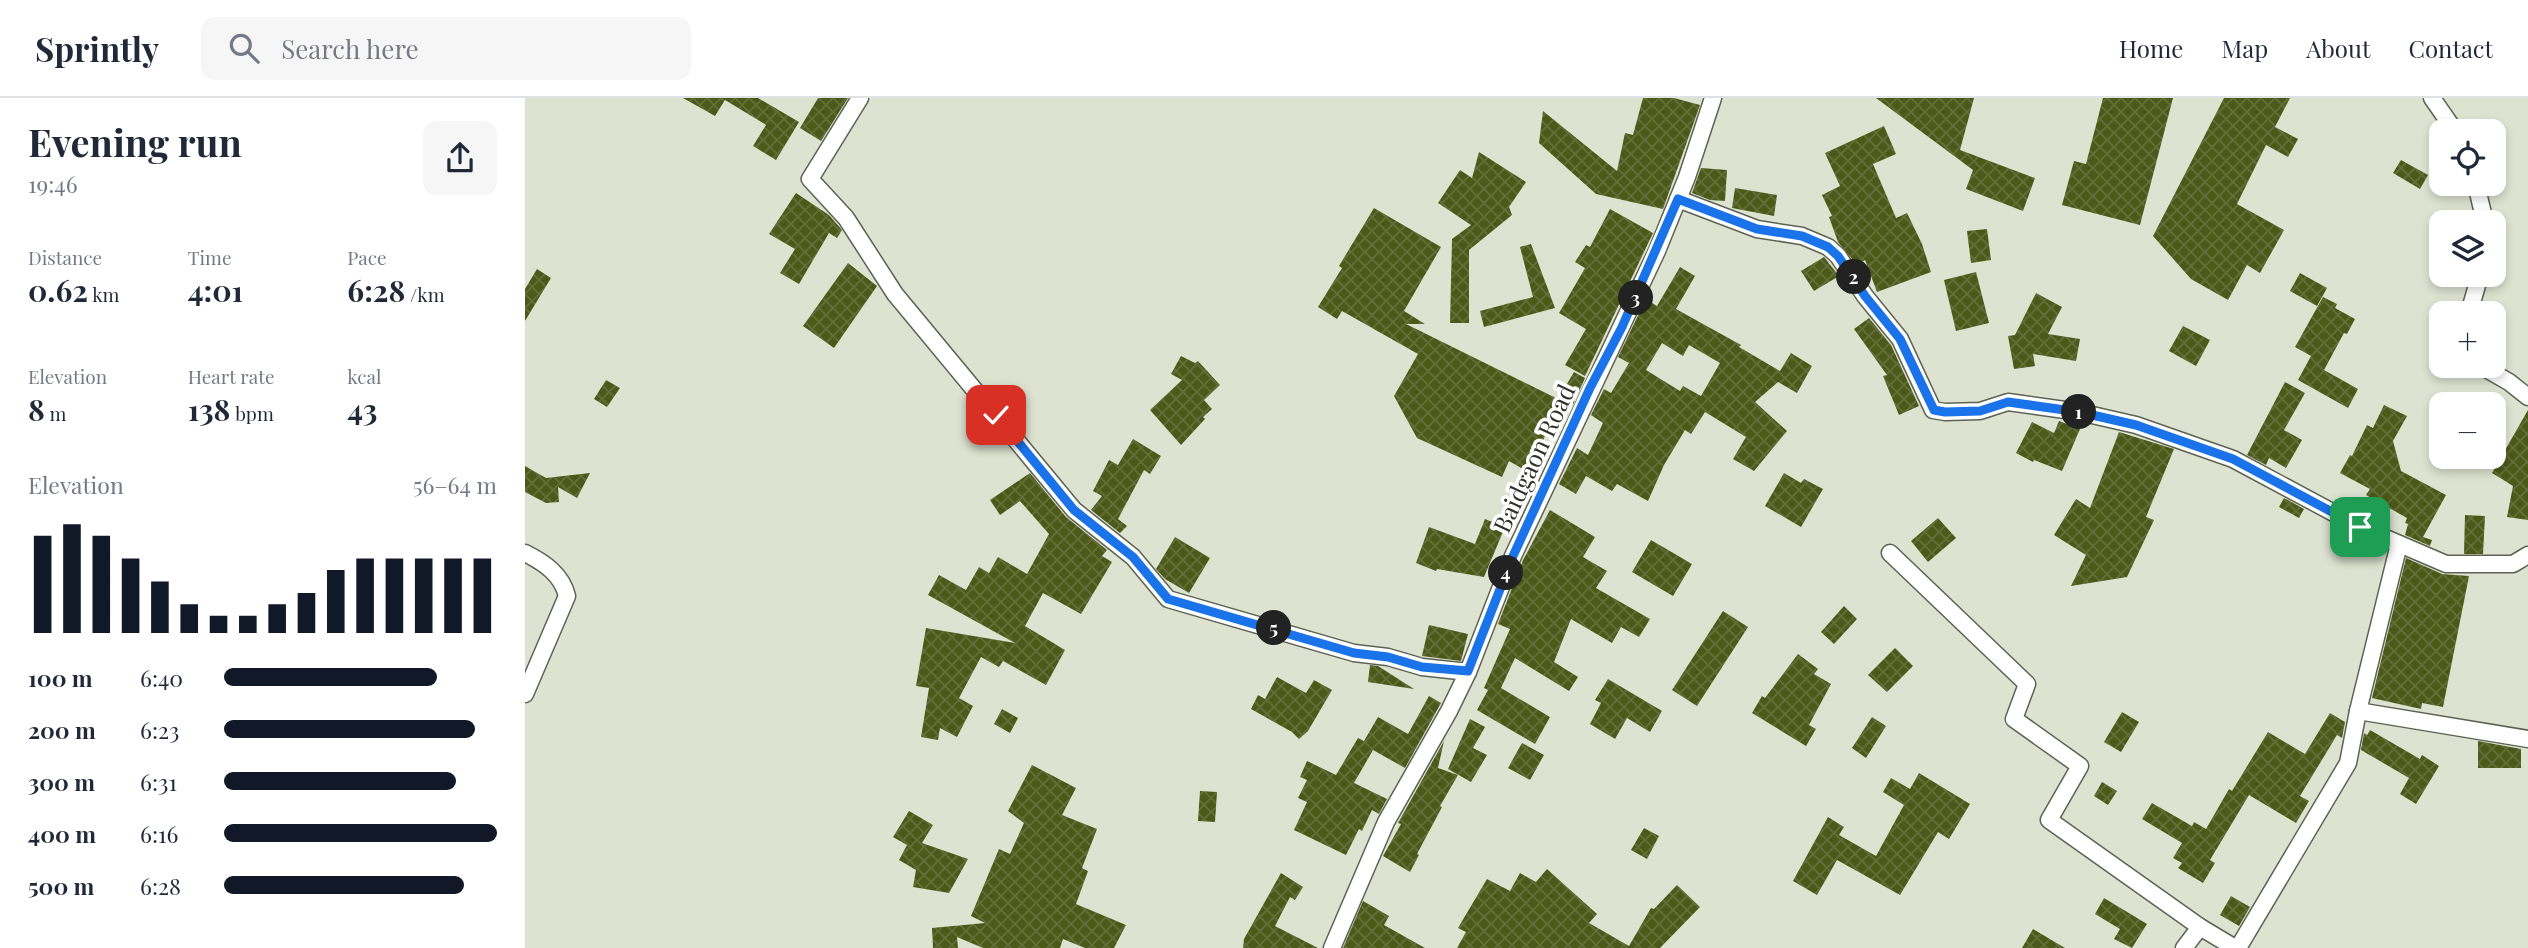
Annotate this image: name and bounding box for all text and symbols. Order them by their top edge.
search box [201,17,691,80]
text: Sprintly [35,26,159,70]
icon: search [225,29,263,67]
text: Search here [281,31,419,66]
text: Home [2119,32,2183,64]
text: Map [2221,32,2268,64]
text: About [2306,32,2370,64]
text: Contact [2408,32,2493,64]
text: Evening run [28,116,242,167]
map controls [2429,119,2506,469]
button: locate [2429,119,2506,196]
button: share [423,121,497,195]
text: 19:46 [28,168,78,199]
button: layers [2429,210,2506,287]
text: Distance [28,244,102,270]
text: Time [188,244,232,270]
text: Pace [347,244,387,270]
pin: 2 [1837,260,1871,294]
text: 2 [1849,263,1858,289]
text: 0.62 [28,270,88,310]
text: 4:01 [188,270,243,310]
text: 6:28 [347,270,405,310]
pin: 3 [1619,280,1653,316]
text: km [88,281,119,307]
text: /km [405,281,445,307]
text: 3 [1631,284,1640,310]
button: + [2429,301,2506,378]
text: Elevation [28,363,107,389]
text: Heart rate [188,363,275,389]
text: kcal [347,363,381,389]
street label: Baidgaon Road [1485,379,1581,537]
pin [966,385,1026,445]
text: 8 [28,389,45,429]
text: 138 [188,389,230,429]
text: 43 [347,389,377,429]
button: − [2429,392,2506,469]
pin: 1 [2061,394,2097,430]
icon: check [977,396,1015,434]
text: 1 [2075,398,2082,424]
text: m [45,400,66,426]
text: bpm [230,400,274,426]
text: Elevation [28,469,124,500]
text: 56–64 m [413,469,497,500]
pin [2330,497,2390,557]
icon: arrive [2341,508,2379,546]
pin: 4 [1489,556,1523,590]
text: 4 [1500,559,1511,585]
pin: 5 [1257,610,1291,646]
text: 5 [1269,614,1278,640]
text: 100 m [28,662,93,693]
text: 6:40 [140,662,183,693]
text: 200 m [28,714,96,745]
text: 6:23 [140,714,179,745]
text: 300 m [28,766,95,797]
text: 6:31 [140,766,177,797]
text: 400 m [28,818,96,849]
text: 6:16 [140,818,178,849]
text: 500 m [28,870,94,901]
text: 6:28 [140,870,181,901]

